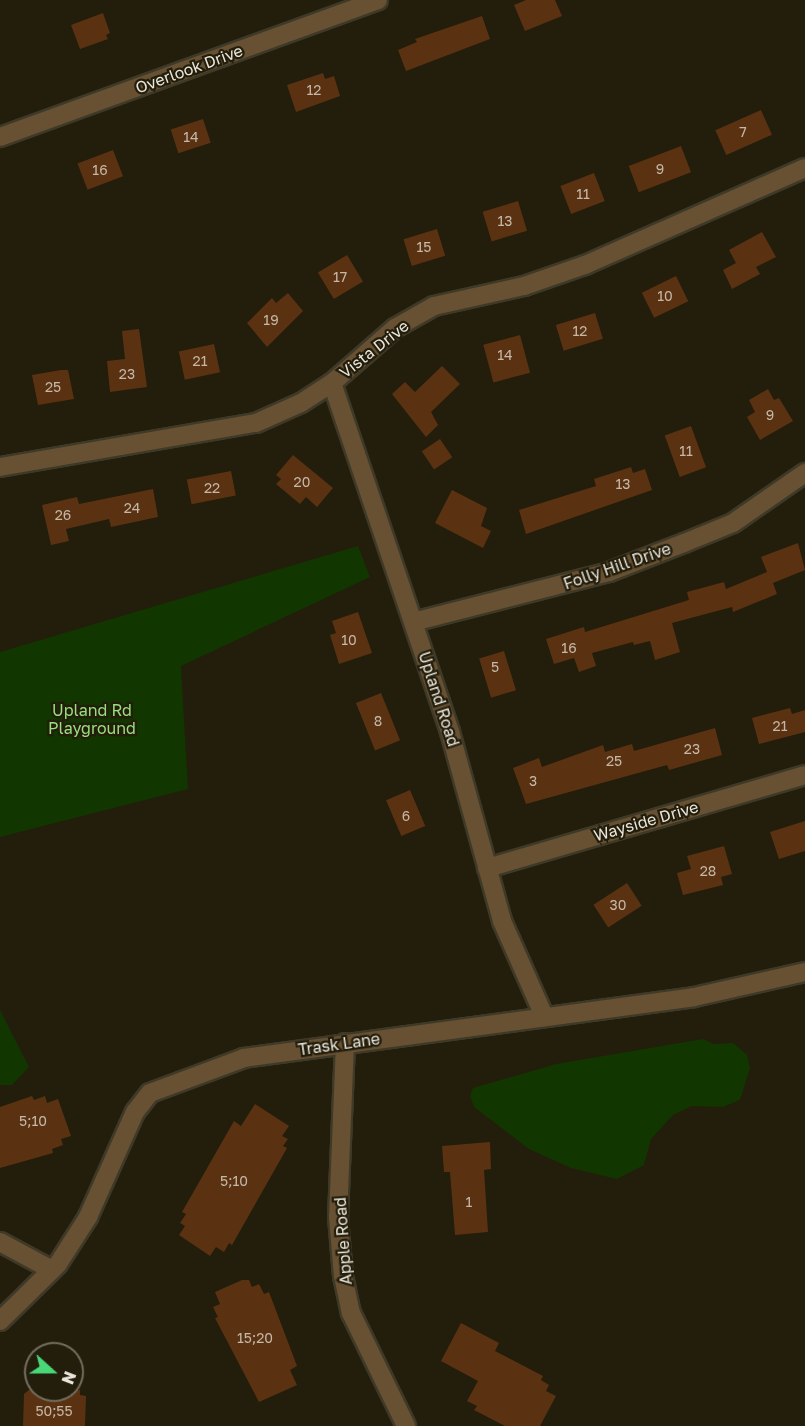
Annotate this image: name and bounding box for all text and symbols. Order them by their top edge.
street label: Overlook Drive [133,41,245,97]
house number: 12 [307,82,321,98]
house number: 7 [739,124,747,140]
house number: 14 [183,129,199,145]
house number: 9 [656,161,664,177]
house number: 16 [92,162,108,178]
house number: 11 [576,186,590,202]
house number: 13 [498,213,512,229]
house number: 15 [417,239,431,255]
house number: 17 [333,269,347,285]
house number: 10 [657,288,673,304]
house number: 19 [263,312,279,328]
street label: Vista Drive [336,316,412,382]
house number: 12 [573,323,587,339]
house number: 14 [497,347,513,363]
house number: 21 [193,353,207,369]
house number: 23 [119,366,135,382]
house number: 25 [45,379,61,395]
house number: 9 [766,407,774,423]
house number: 11 [679,443,693,459]
house number: 20 [294,474,310,490]
house number: 13 [616,476,630,492]
house number: 22 [204,480,220,496]
house number: 24 [124,500,140,516]
house number: 26 [55,507,71,523]
street label: Folly Hill Drive [561,539,673,593]
house number: 10 [341,632,357,648]
house number: 16 [561,640,577,656]
street label: Upland Road [415,649,463,749]
house number: 5 [491,659,499,675]
park label: Upland Rd Playground [48,700,136,738]
house number: 8 [374,713,382,729]
house number: 21 [773,718,787,734]
house number: 23 [684,741,700,757]
house number: 25 [606,753,622,769]
house number: 3 [529,773,537,789]
street label: Wayside Drive [591,797,701,845]
house number: 6 [402,808,410,824]
house number: 28 [700,863,716,879]
house number: 30 [610,897,626,913]
street label: Trask Lane [297,1029,381,1059]
house number: 5;10 [19,1113,47,1129]
house number: 5;10 [220,1173,248,1189]
house number: 1 [466,1194,472,1210]
street label: Apple Road [330,1197,356,1285]
house number: 15;20 [237,1330,273,1346]
north arrow [24,1342,84,1402]
text: N [57,1368,80,1387]
house number: 50;55 [35,1403,73,1419]

